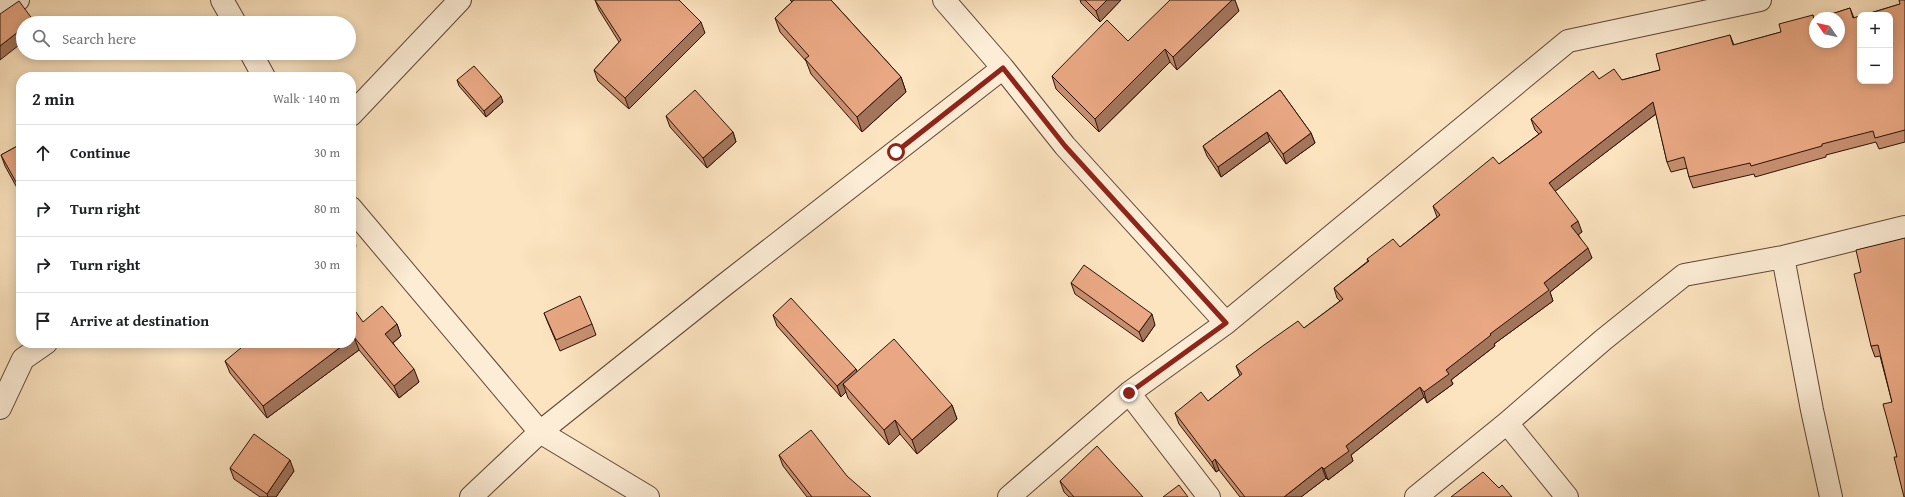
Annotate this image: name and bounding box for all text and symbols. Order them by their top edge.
north arrow [1809,12,1845,48]
map controls [1857,12,1893,84]
button: + [1857,12,1893,48]
search box [16,16,356,60]
icon: search [30,27,52,49]
text: Search here [62,28,136,49]
button: − [1857,48,1893,84]
text: 2 min [32,86,74,111]
text: Walk · 140 m [273,89,340,108]
icon: ahead [32,142,54,164]
text: Continue [70,142,131,163]
text: 30 m [314,143,340,162]
route start [887,143,905,161]
icon: right [32,198,54,220]
text: Turn right [70,198,141,219]
text: 80 m [314,199,340,218]
icon: right [32,254,54,276]
text: Turn right [70,254,141,275]
text: 30 m [314,255,340,274]
icon: arrive [32,310,54,332]
text: Arrive at destination [70,310,209,331]
route end [1120,384,1138,402]

